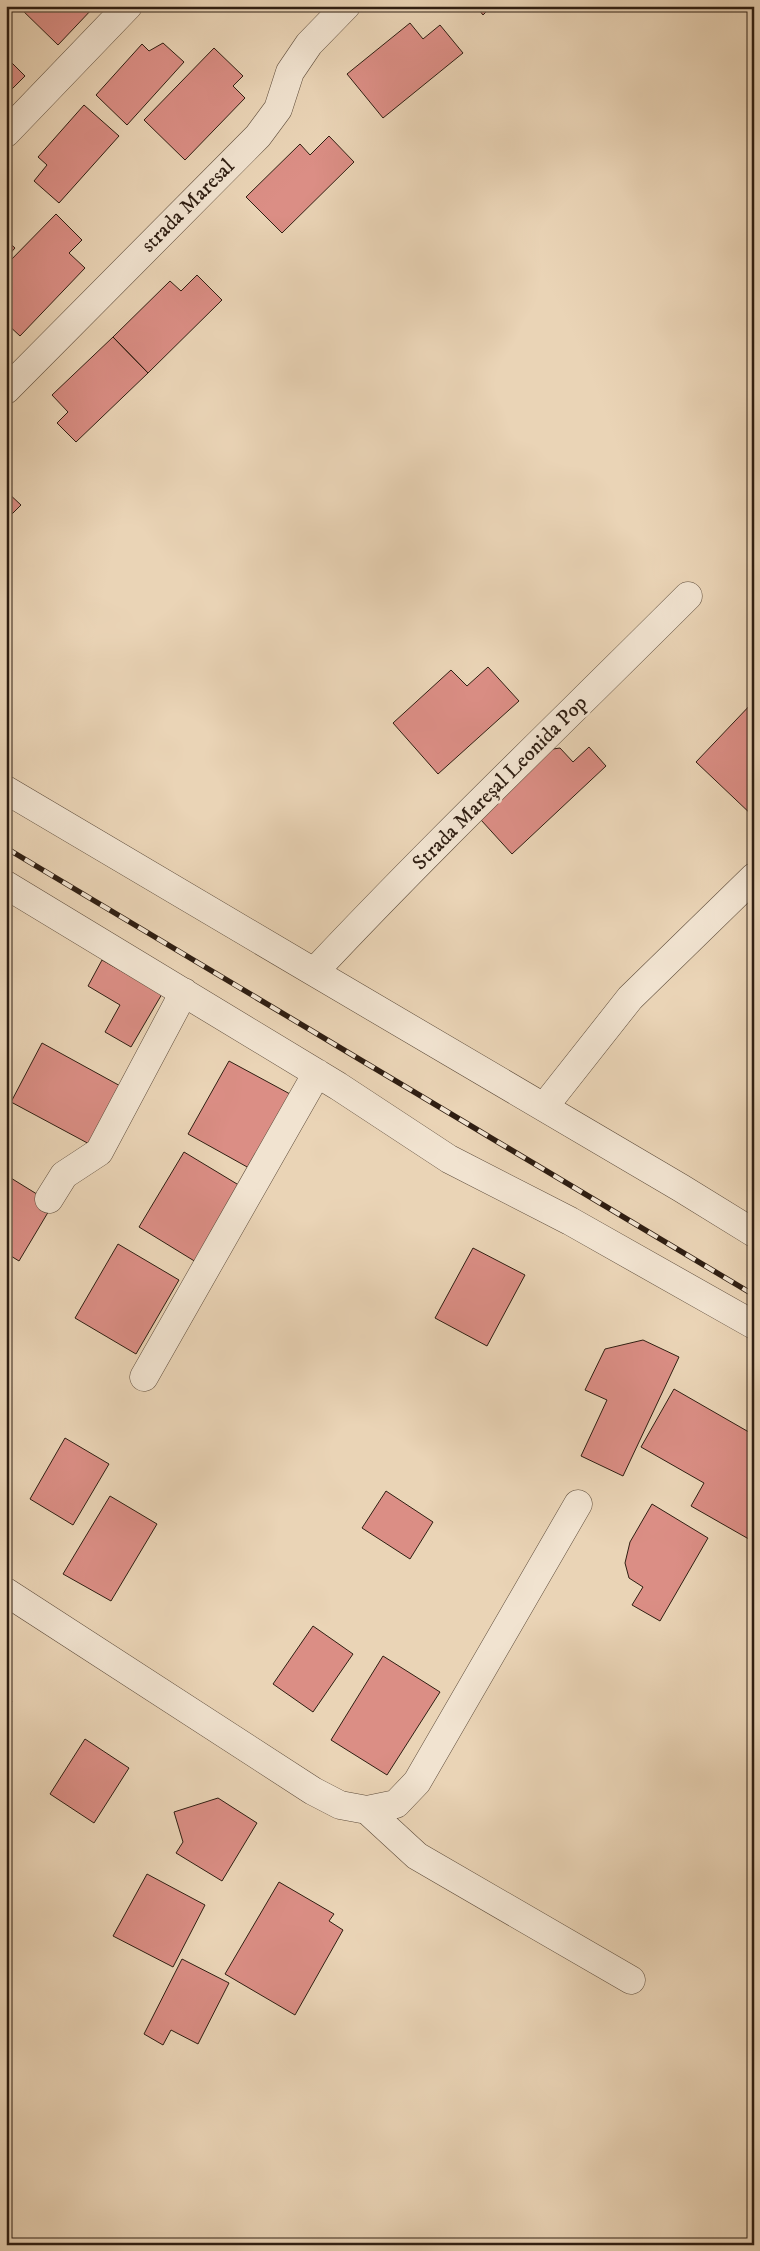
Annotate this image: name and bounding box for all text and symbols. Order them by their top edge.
street label: strada Maresal [136,153,241,258]
street label: Strada Mareșal Leonida Pop [407,690,593,876]

